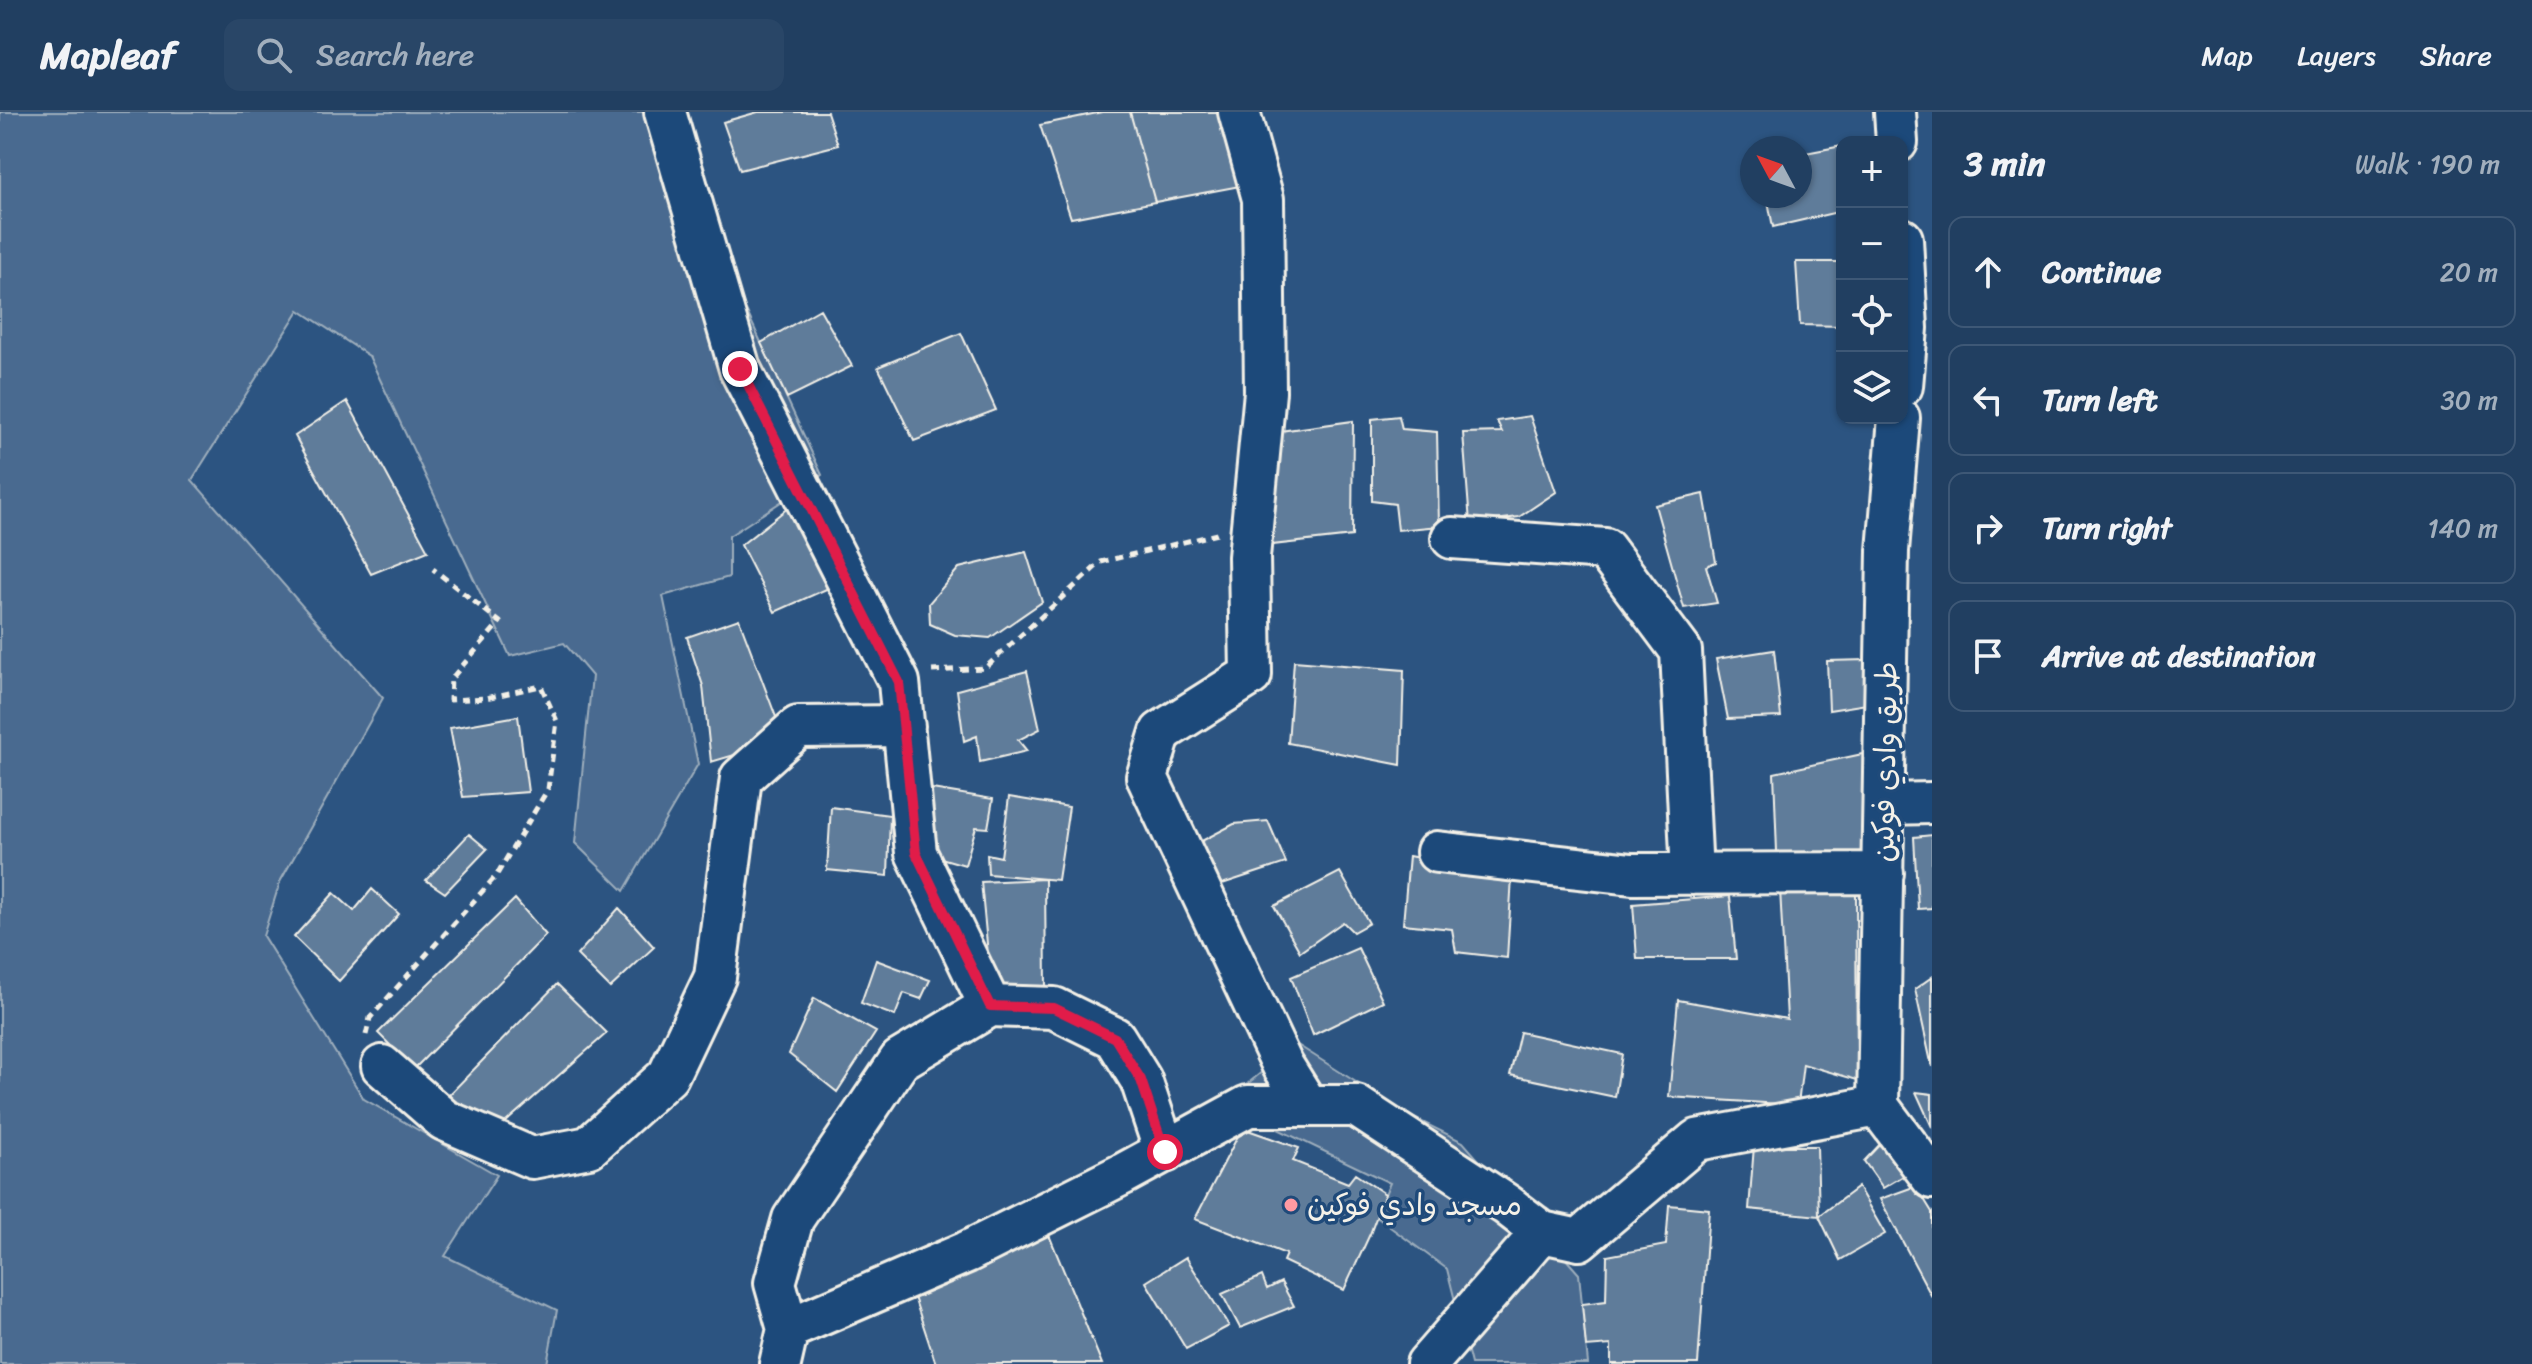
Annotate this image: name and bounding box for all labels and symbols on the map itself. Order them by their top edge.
north arrow [1740,136,1812,208]
route end [722,351,758,387]
street label: طريق وادي فوکين [1856,661,1914,863]
route start [1147,1134,1183,1170]
place label: مسجد وادي فوكين [1307,1178,1522,1232]
marker: مسجد وادي فوكين [1282,1196,1300,1214]

